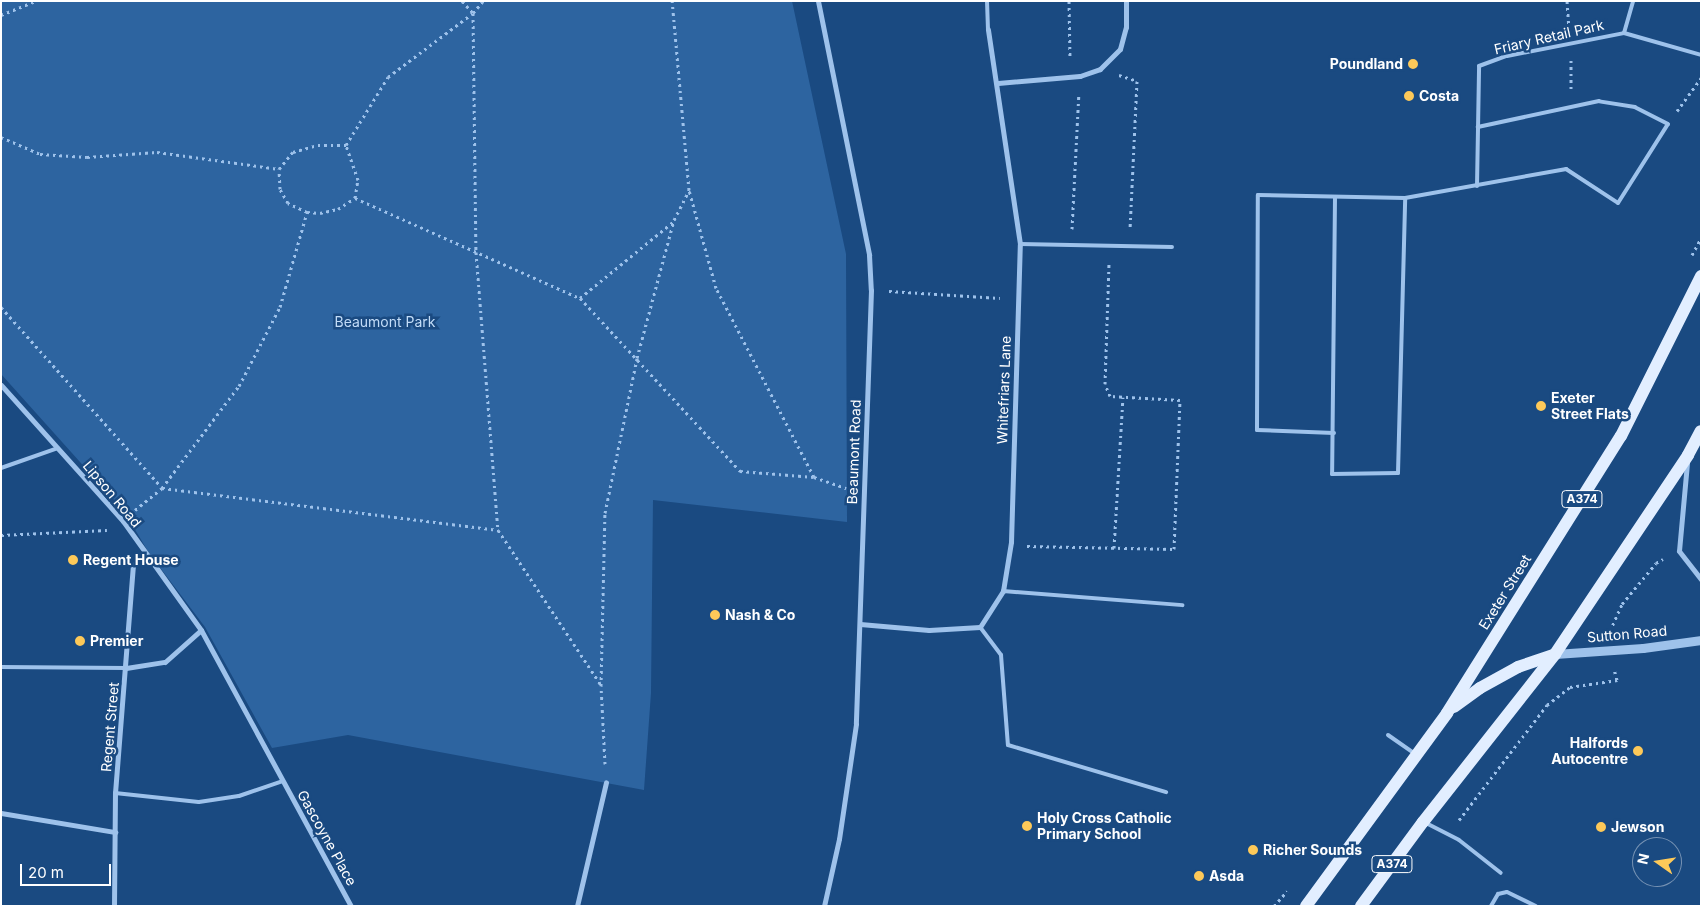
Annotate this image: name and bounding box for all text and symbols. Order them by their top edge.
street label: Friary Retail Park [1493,16,1605,58]
place label: Poundland [1330,56,1403,72]
marker: Poundland [1407,58,1419,70]
place label: Costa [1419,88,1459,104]
marker: Costa [1403,90,1415,102]
park label: Beaumont Park [334,314,436,330]
street label: Whitefriars Lane [994,335,1014,445]
place label: Exeter Street Flats [1551,390,1629,422]
street label: Beaumont Road [844,399,864,505]
marker: Exeter Street Flats [1535,400,1547,412]
street label: Lipson Road [79,457,145,531]
road number: A374 [1561,489,1603,508]
street label: Exeter Street [1475,551,1535,633]
place label: Regent House [83,552,179,568]
marker: Regent House [67,554,79,566]
place label: Nash & Co [725,607,795,623]
marker: Nash & Co [709,609,721,621]
street label: Sutton Road [1586,622,1668,646]
place label: Premier [90,633,143,649]
marker: Premier [74,635,86,647]
street label: Regent Street [98,681,122,773]
place label: Halfords Autocentre [1551,735,1628,768]
marker: Halfords Autocentre [1632,745,1644,757]
street label: Gascoyne Place [294,787,360,889]
place label: Holy Cross Catholic Primary School [1037,810,1172,842]
place label: Jewson [1611,819,1664,835]
marker: Holy Cross Catholic Primary School [1021,820,1033,832]
marker: Jewson [1595,821,1607,833]
north arrow [1632,837,1682,887]
place label: Richer Sounds [1263,842,1362,858]
marker: Richer Sounds [1247,844,1259,856]
text: N [1633,852,1652,866]
scale bar [22,854,114,886]
road number: A374 [1371,854,1413,874]
text: 20 m [28,863,64,882]
place label: Asda [1209,868,1244,884]
marker: Asda [1193,870,1205,882]

